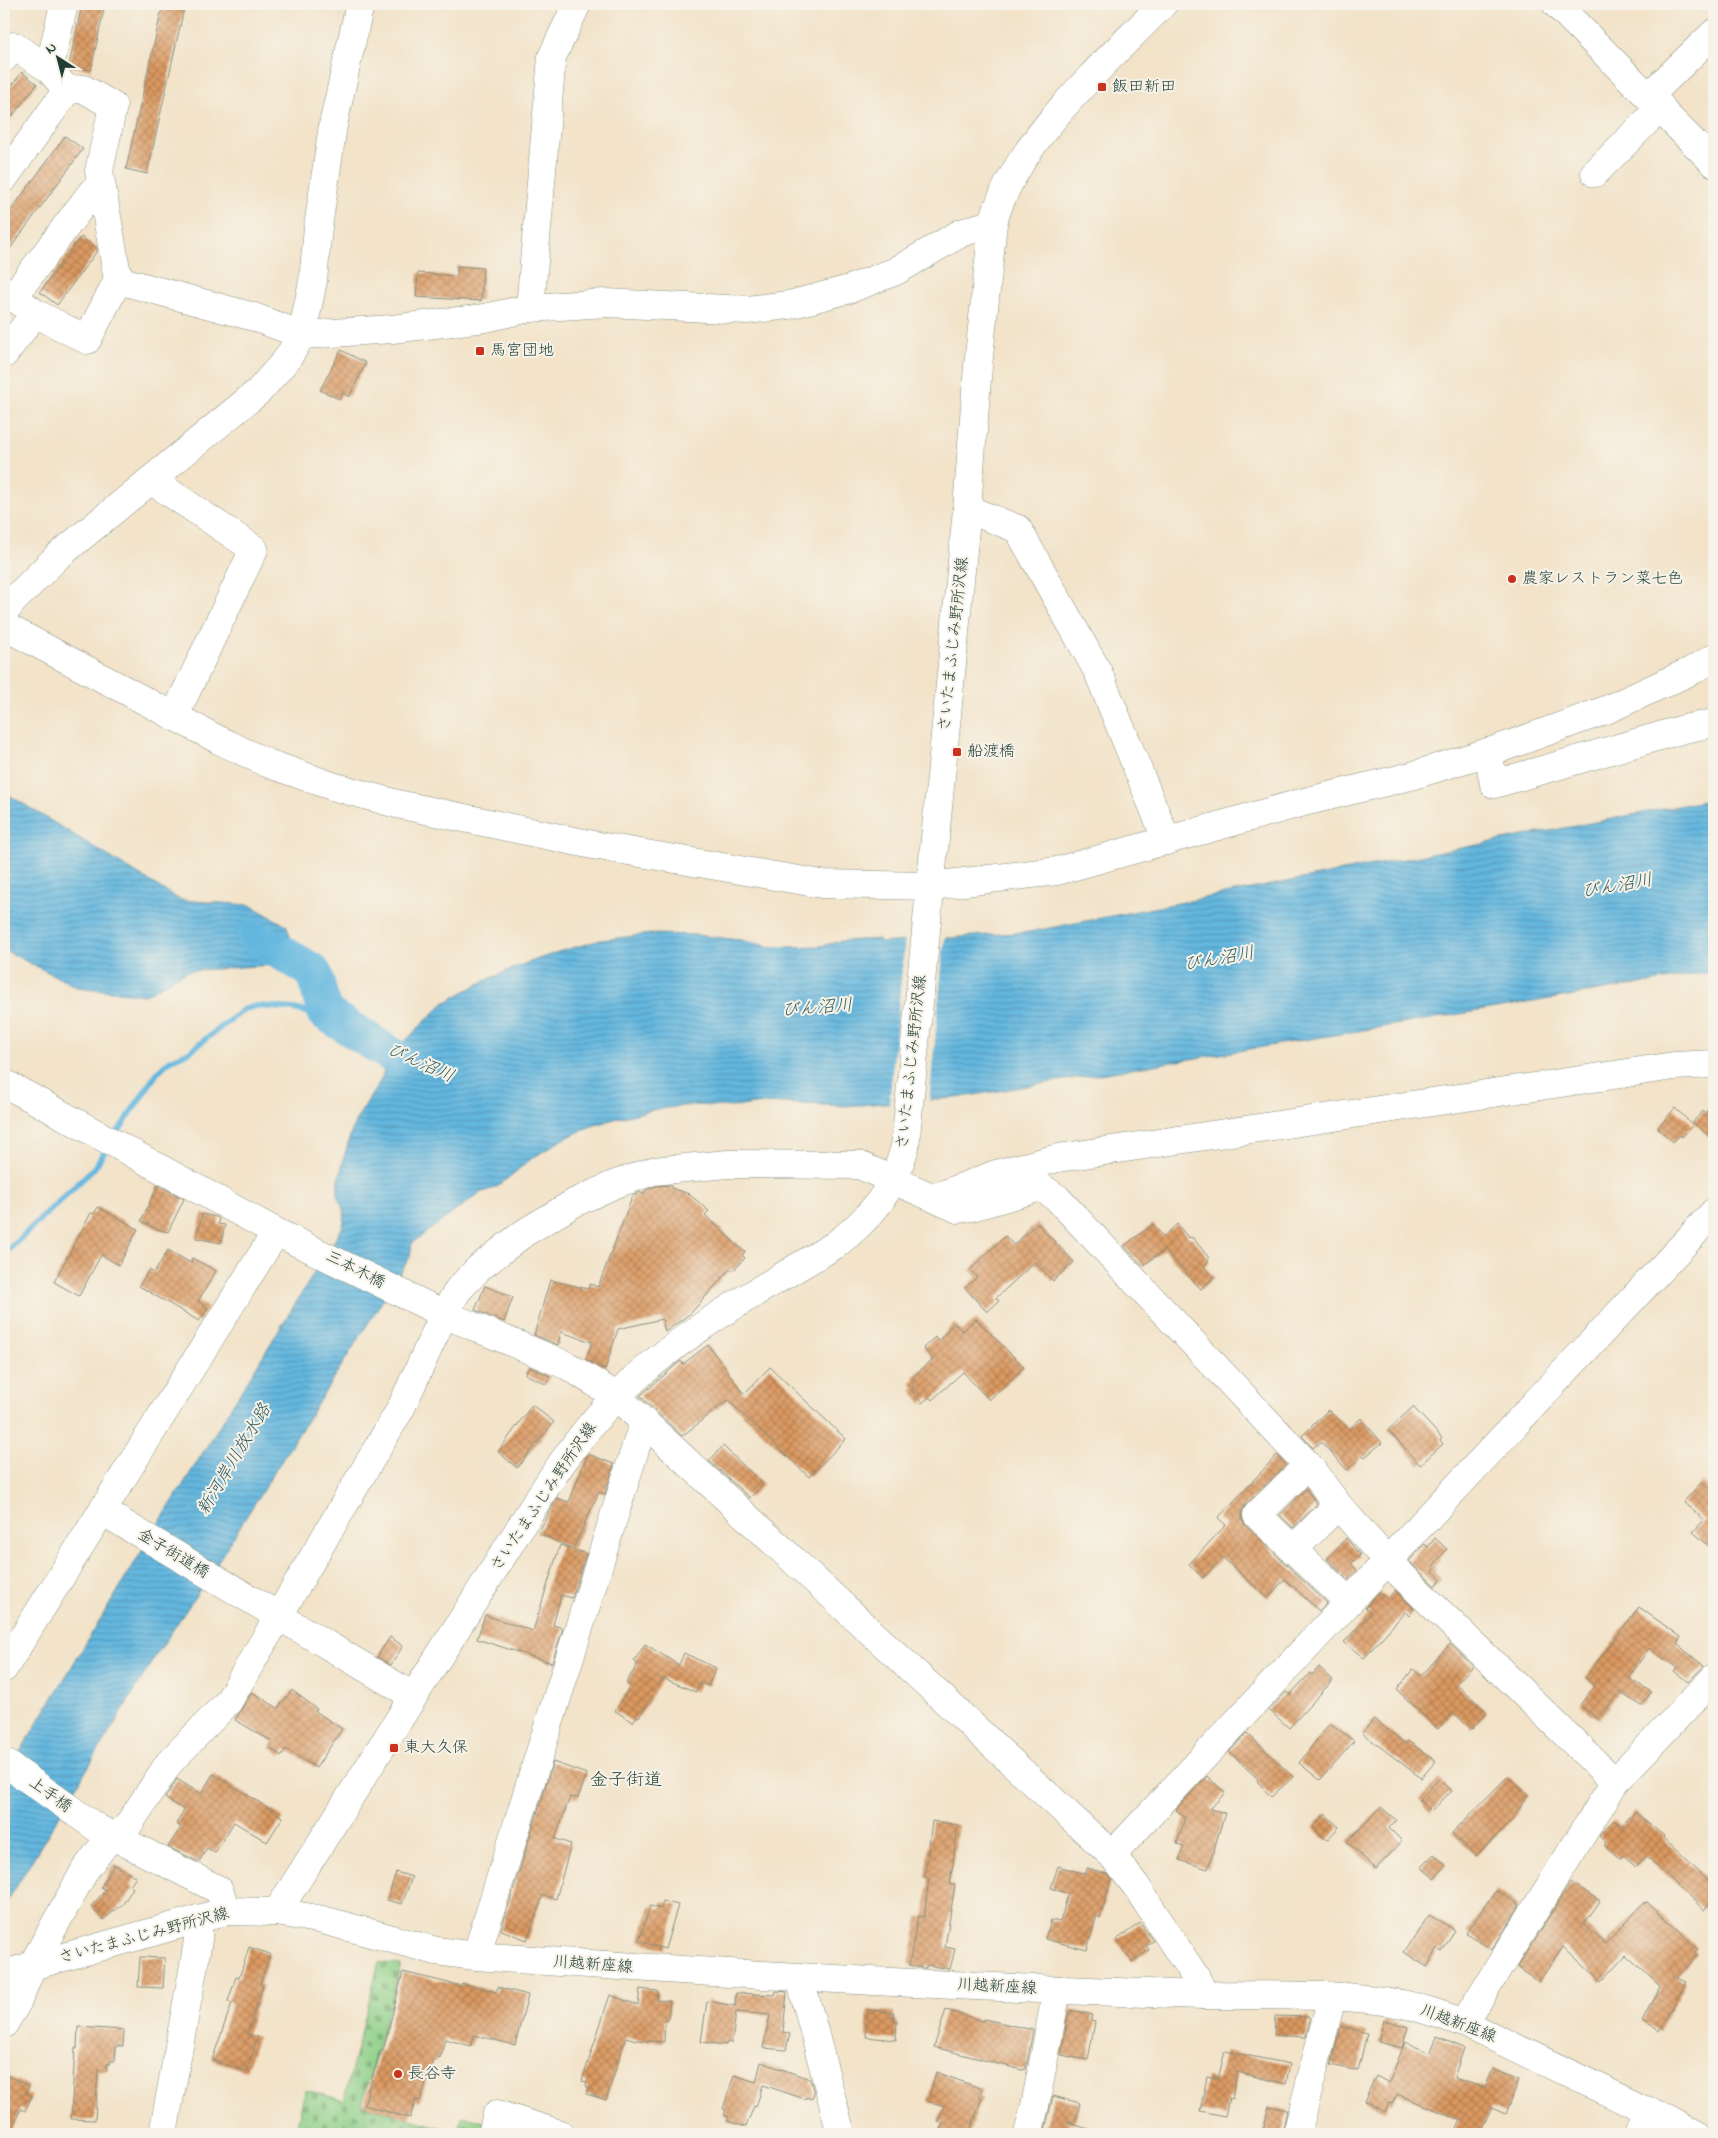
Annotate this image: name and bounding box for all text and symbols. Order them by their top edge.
north arrow [32,32,82,82]
text: N [41,37,61,60]
place label: 飯田新田 [1112,75,1176,99]
marker: 飯田新田 [1096,81,1108,93]
place label: 馬宮団地 [490,339,554,363]
marker: 馬宮団地 [474,345,486,357]
street label: さいたまふじみ野所沢線 [933,556,975,732]
place label: 農家レストラン菜七色 [1522,567,1683,591]
marker: 農家レストラン菜七色 [1506,573,1518,585]
place label: 船渡橋 [967,740,1015,764]
marker: 船渡橋 [951,746,963,758]
water label: びん沼川 [1579,868,1655,906]
water label: びん沼川 [1181,941,1257,979]
street label: さいたまふじみ野所沢線 [891,974,933,1150]
water label: びん沼川 [780,993,854,1025]
water label: びん沼川 [382,1037,458,1091]
street label: 三本木橋 [321,1245,389,1295]
water label: 新河岸川放水路 [191,1398,279,1521]
street label: さいたまふじみ野所沢線 [485,1418,603,1576]
street label: 金子街道橋 [133,1523,213,1585]
place label: 東大久保 [404,1736,468,1760]
marker: 東大久保 [388,1742,400,1754]
district label: 金子街道 [590,1768,662,1794]
street label: 上手橋 [24,1771,76,1819]
street label: さいたまふじみ野所沢線 [56,1902,232,1970]
street label: 川越新座線 [552,1950,634,1980]
street label: 川越新座線 [956,1973,1038,2001]
street label: 川越新座線 [1416,1998,1500,2050]
place label: 長谷寺 [408,2062,456,2086]
marker: 長谷寺 [392,2068,404,2080]

